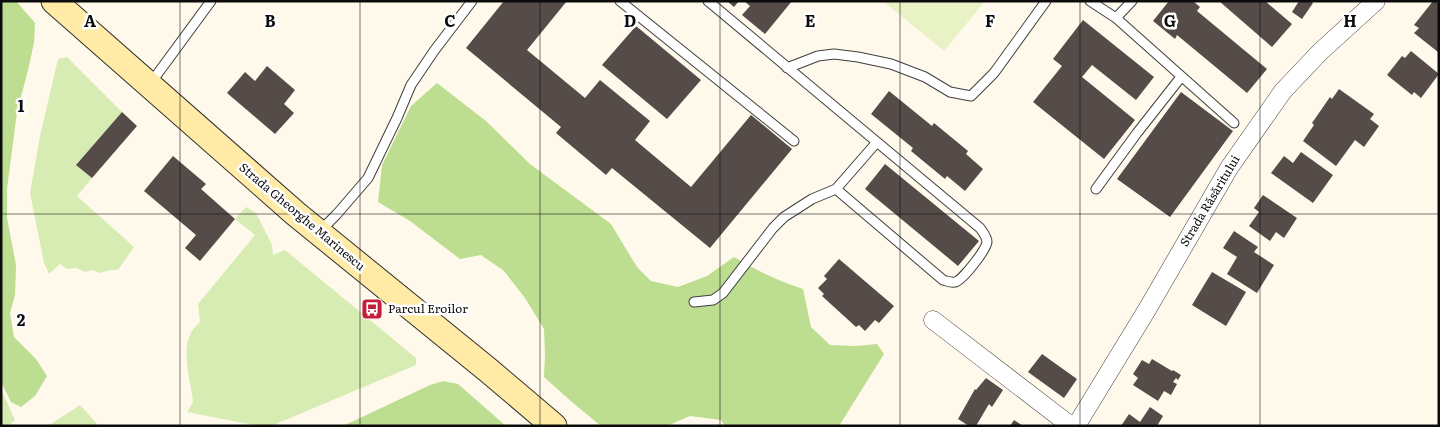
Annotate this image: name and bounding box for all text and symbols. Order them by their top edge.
text: A [84,8,96,32]
text: B [264,8,276,32]
text: C [444,8,456,32]
text: D [624,8,636,32]
text: E [805,8,816,32]
text: F [985,8,995,32]
text: G [1164,8,1176,32]
text: H [1343,8,1357,32]
text: 1 [18,93,25,117]
street label: Strada Răsăritului [1175,151,1244,250]
street label: Strada Gheorghe Marinescu [236,158,370,275]
bus stop icon: Parcul Eroilor [360,297,384,321]
place label: Parcul Eroilor [388,299,468,317]
text: 2 [17,307,26,331]

